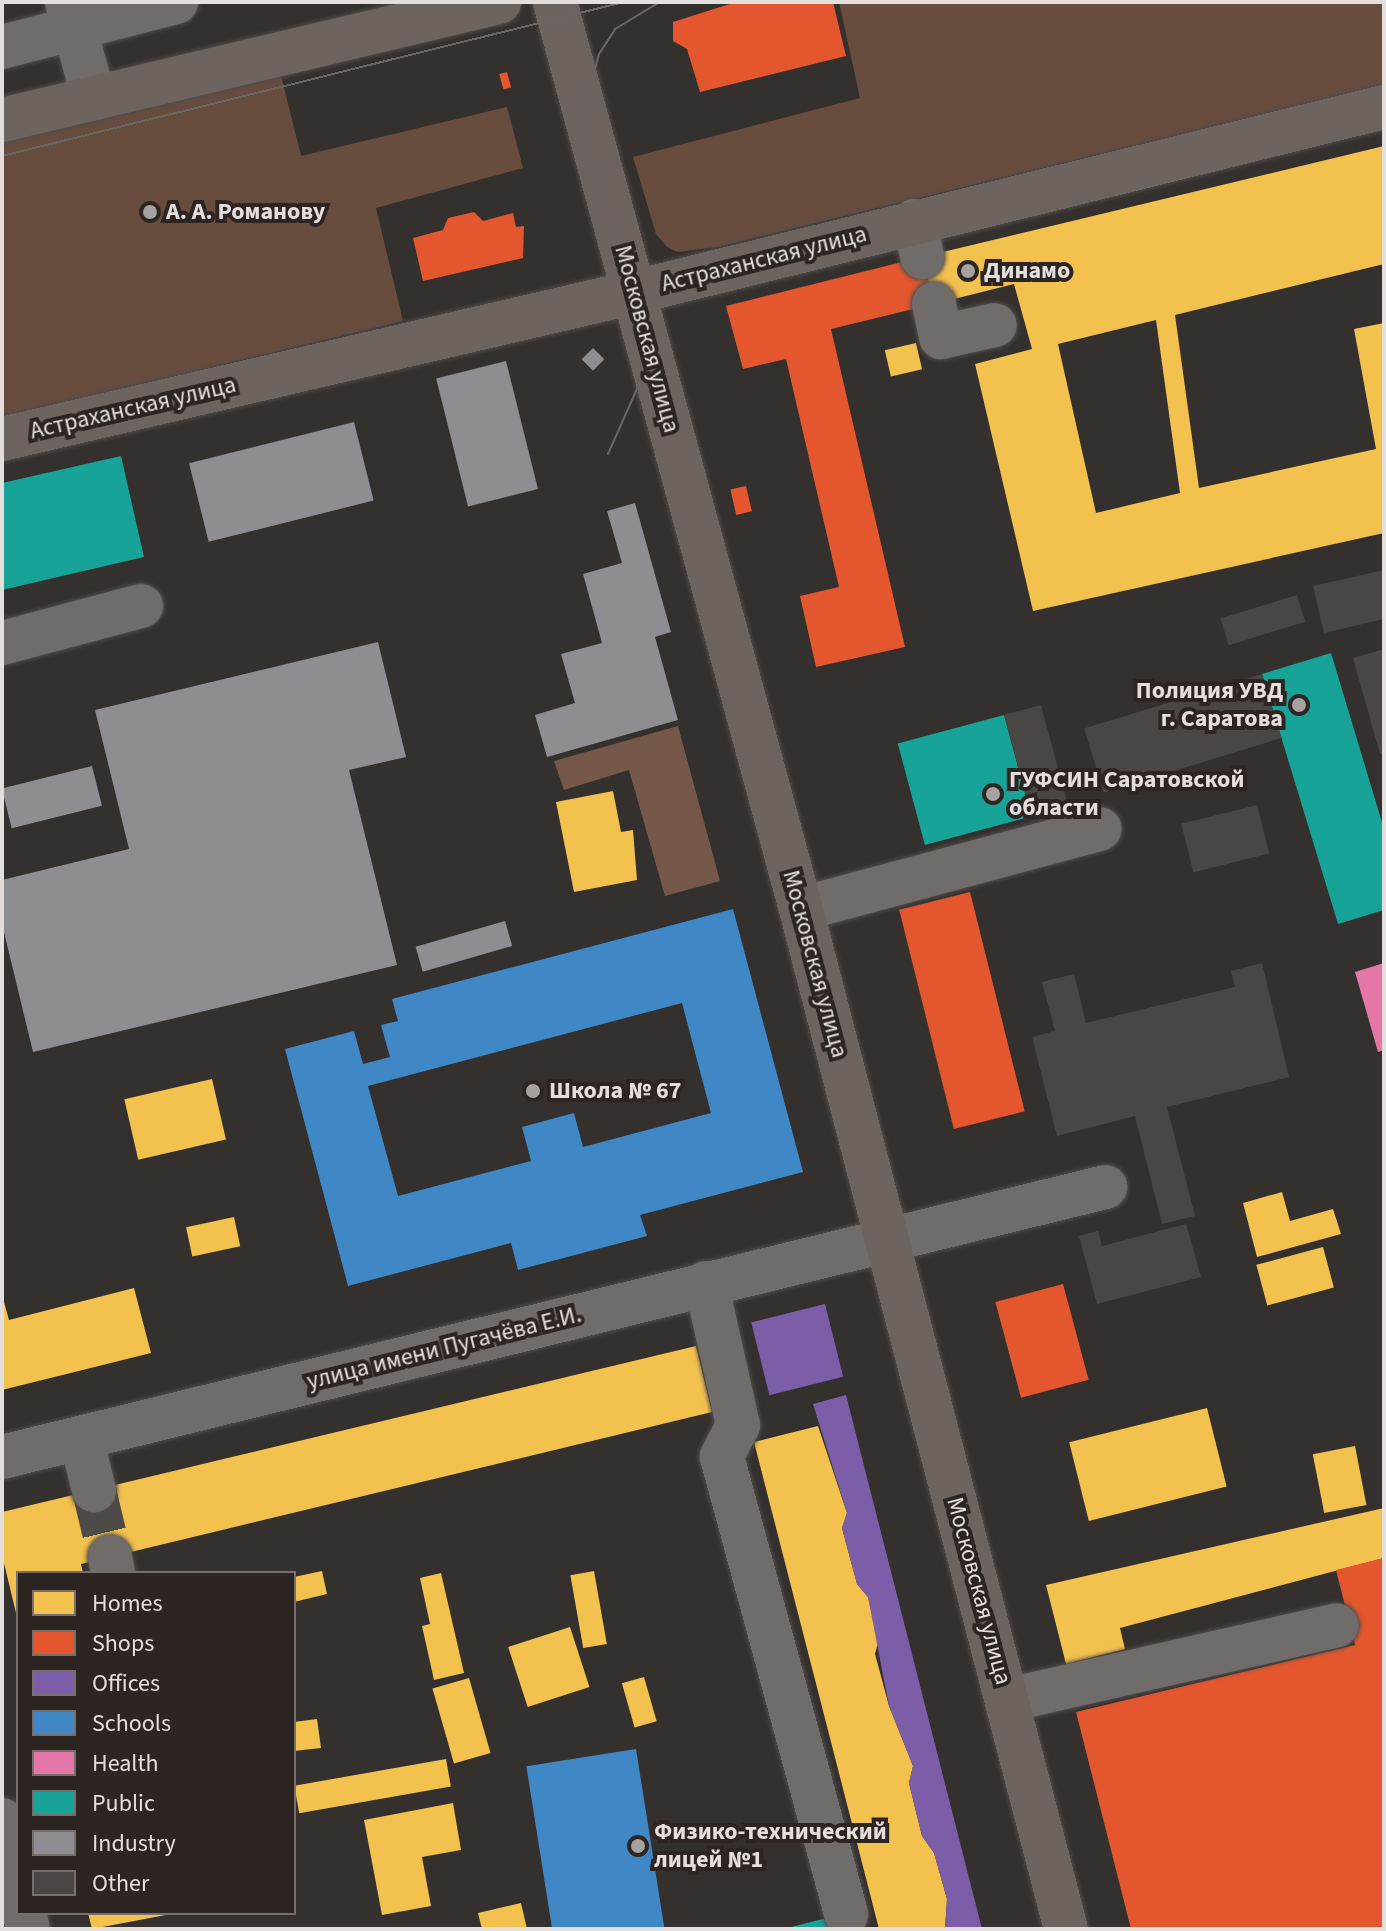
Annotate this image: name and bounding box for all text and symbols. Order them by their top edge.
place label: А. А. Романову [166,198,325,226]
marker: А. А. Романову [141,203,159,221]
street label: Астраханская улица [658,220,870,298]
street label: Московская улица [608,242,686,436]
place label: Динамо [984,257,1070,285]
marker: Динамо [959,262,977,280]
street label: Астраханская улица [27,370,239,446]
place label: Полиция УВД г. Саратова [1136,677,1283,733]
marker: Полиция УВД г. Саратова [1290,696,1308,714]
place label: ГУФСИН Саратовской области [1009,766,1244,822]
marker: ГУФСИН Саратовской области [984,785,1002,803]
street label: Московская улица [776,867,854,1061]
place label: Школа № 67 [549,1077,681,1105]
marker: Школа № 67 [524,1082,542,1100]
street label: улица имени Пугачёва Е.И. [304,1300,584,1396]
street label: Московская улица [940,1494,1018,1688]
legend [16,1571,296,1915]
text: Homes [92,1586,163,1621]
text: Shops [92,1626,154,1661]
text: Offices [92,1666,160,1701]
text: Schools [92,1706,171,1741]
text: Health [92,1746,159,1781]
text: Public [92,1786,155,1821]
place label: Физико-технический лицей №1 [654,1818,887,1874]
text: Industry [92,1826,176,1861]
marker: Физико-технический лицей №1 [629,1837,647,1855]
text: Other [92,1866,149,1901]

